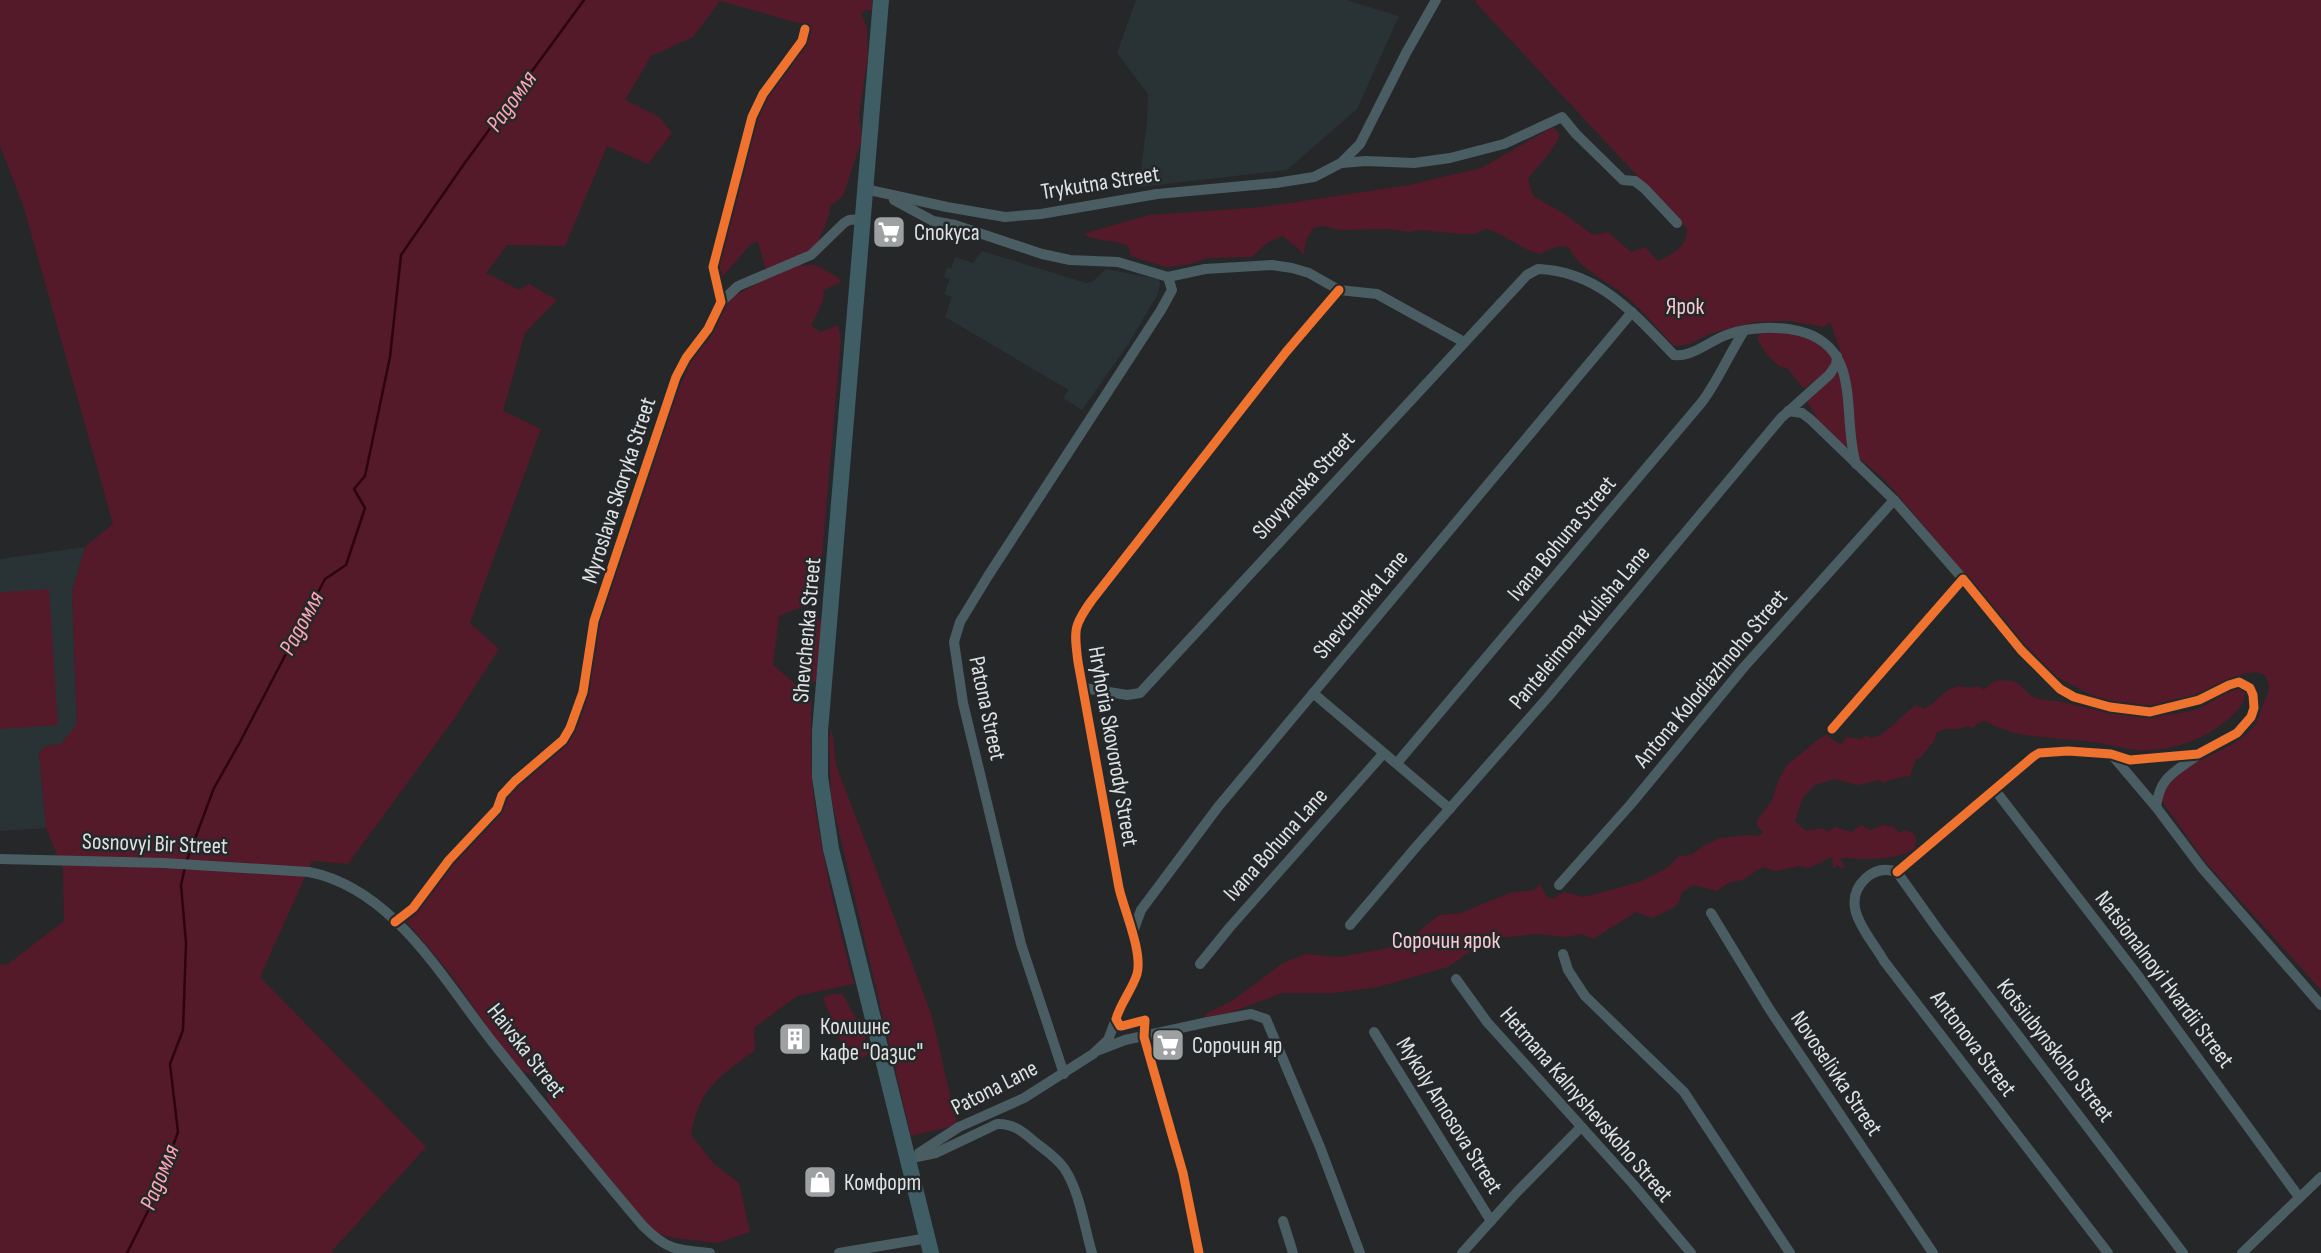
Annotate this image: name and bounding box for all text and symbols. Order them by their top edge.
water label: Радомля [480,65,544,137]
street label: Trykutna Street [1039,160,1161,206]
supermarket icon: Спокуса [870,213,908,251]
place label: Спокуса [914,219,980,247]
park label: Ярок [1666,293,1704,321]
street label: Myroslava Skoryka Street [576,394,662,587]
street label: Slovyanska Street [1247,426,1361,546]
street label: Ivana Bohuna Street [1501,470,1622,607]
street label: Panteleimona Kulisha Lane [1503,540,1656,715]
street label: Shevchenka Lane [1307,545,1414,665]
street label: Shevchenka Street [787,556,827,704]
street label: Antona Kolodiazhnoho Street [1627,584,1794,774]
water label: Радомля [273,586,331,660]
street label: Hryhoria Skovorody Street [1082,644,1144,848]
street label: Patona Street [962,654,1012,763]
street label: Ivana Bohuna Lane [1218,782,1334,907]
street label: Sosnovyi Bir Street [82,827,228,861]
street label: Natsionalnoyi Hvardii Street [2089,886,2240,1074]
park label: Сорочин ярок [1392,927,1501,955]
street label: Kotsiubynskoho Street [1990,973,2120,1128]
street label: Antonova Street [1924,984,2022,1102]
street label: Haivska Street [481,998,572,1103]
street label: Hetmana Kalnyshevskoho Street [1494,1001,1679,1208]
street label: Novoselivka Street [1784,1006,1888,1141]
place label: Колишнє кафе "Оазис" [820,1013,923,1067]
building icon: Колишнє кафе "Оазис" [776,1020,814,1058]
supermarket icon: Сорочин яр [1149,1026,1187,1064]
place label: Сорочин яр [1192,1032,1282,1060]
street label: Mykoly Amosova Street [1390,1032,1508,1199]
street label: Patona Lane [946,1054,1042,1122]
water label: Радомля [133,1139,186,1214]
shop icon: Комфорт [801,1163,839,1201]
place label: Комфорт [844,1169,921,1197]

